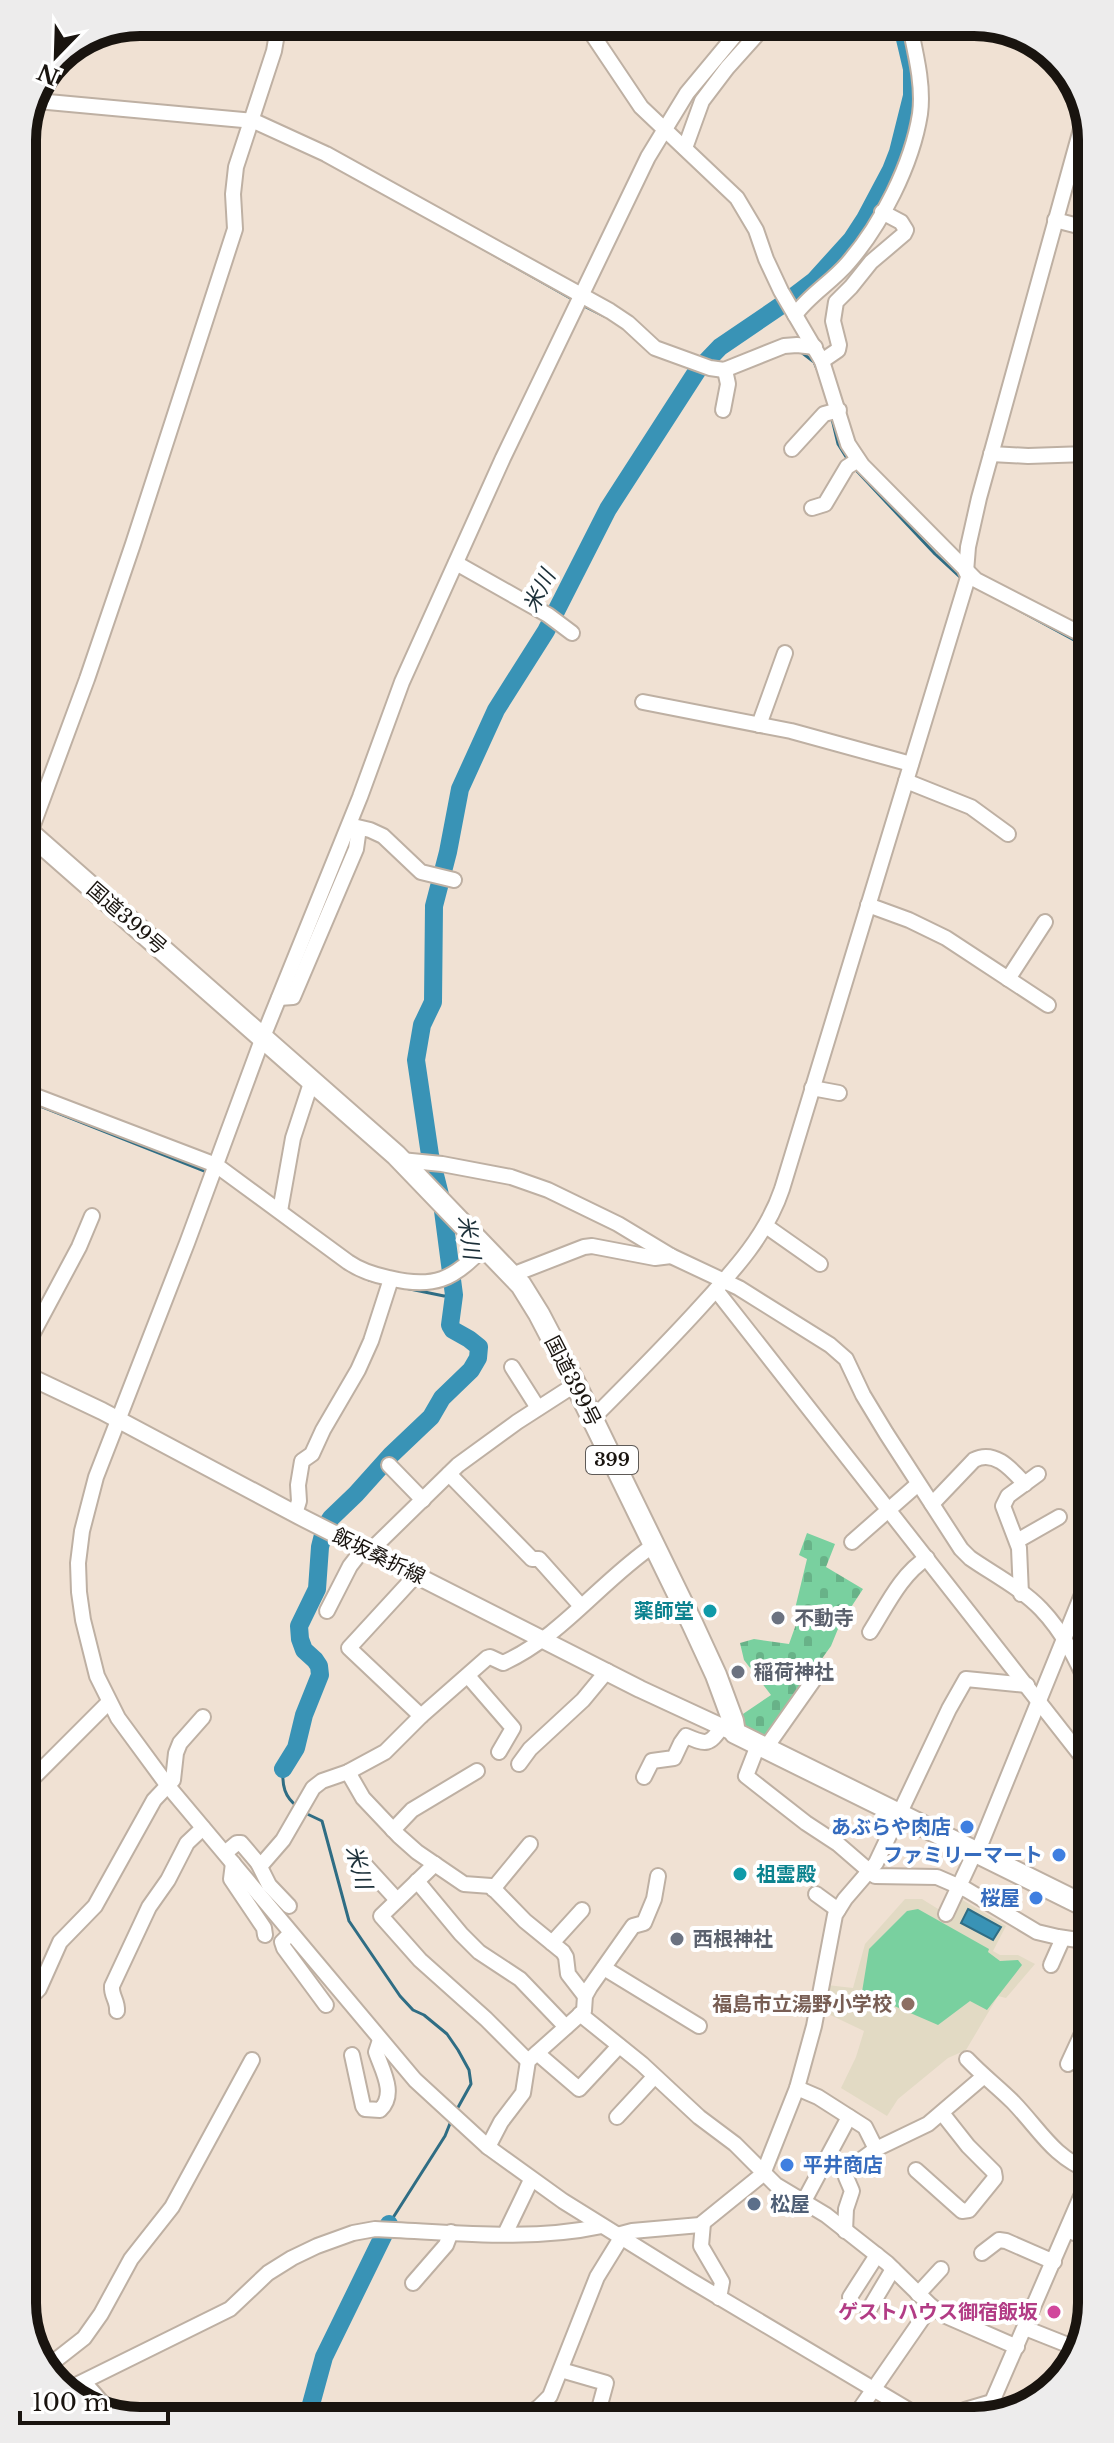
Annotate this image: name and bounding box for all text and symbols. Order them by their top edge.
north arrow [16,16,96,96]
text: N [33,57,63,90]
water label: 米川 [517,563,562,617]
street label: 国道399号 [82,877,172,959]
water label: 米川 [452,1213,486,1263]
street label: 国道399号 [540,1332,606,1430]
road number: 399 [586,1446,638,1474]
street label: 飯坂桑折線 [329,1523,429,1589]
place label: 薬師堂 [634,1599,694,1623]
marker: 薬師堂 [701,1602,719,1620]
place label: 不動寺 [794,1606,854,1630]
marker: 不動寺 [769,1609,787,1627]
place label: 稲荷神社 [754,1660,834,1684]
marker: 稲荷神社 [729,1663,747,1681]
place label: あぶらや肉店 [831,1815,951,1839]
marker: あぶらや肉店 [958,1818,976,1836]
water label: 米川 [340,1842,378,1894]
place label: ファミリーマート [883,1843,1043,1867]
marker: ファミリーマート [1050,1846,1068,1864]
place label: 祖霊殿 [756,1862,816,1886]
marker: 祖霊殿 [731,1865,749,1883]
place label: 桜屋 [980,1886,1020,1910]
marker: 桜屋 [1027,1889,1045,1907]
place label: 西根神社 [693,1927,773,1951]
marker: 西根神社 [668,1930,686,1948]
place label: 福島市立湯野小学校 [712,1992,892,2016]
marker: 福島市立湯野小学校 [899,1995,917,2013]
place label: 平井商店 [803,2153,883,2177]
marker: 平井商店 [778,2156,796,2174]
place label: 松屋 [770,2192,810,2216]
marker: 松屋 [745,2195,763,2213]
place label: ゲストハウス御宿飯坂 [838,2300,1038,2324]
marker: ゲストハウス御宿飯坂 [1045,2303,1063,2321]
scale bar [20,2375,168,2425]
text: 100 m [32,2388,110,2417]

